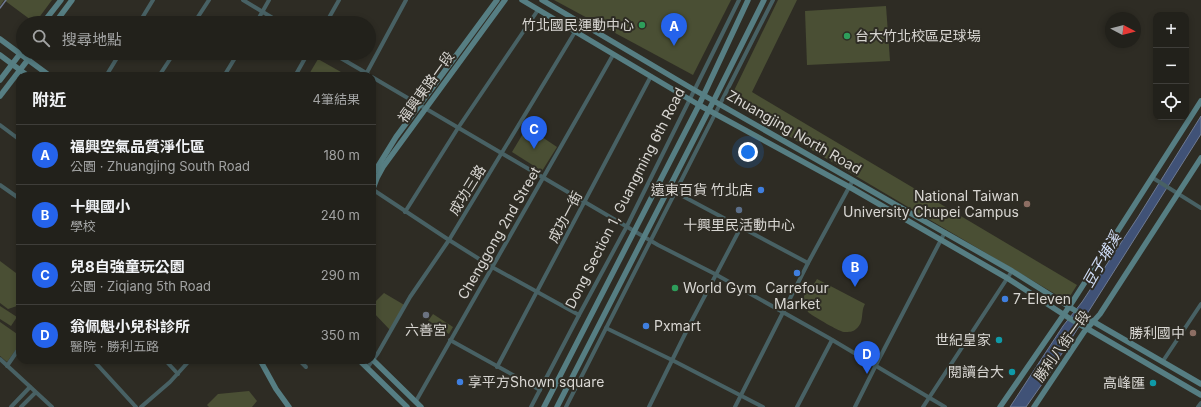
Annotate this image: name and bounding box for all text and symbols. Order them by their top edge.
north arrow [1105,12,1141,48]
map controls [1153,12,1189,120]
button: + [1153,12,1189,48]
pin: A [661,13,687,46]
search box [16,16,376,60]
place label: 竹北國民運動中心 [522,16,634,33]
marker: 竹北國民運動中心 [637,20,647,30]
icon: search [30,27,52,49]
place label: 台大竹北校區足球場 [855,27,981,44]
text: 搜尋地點 [62,30,122,49]
marker: 台大竹北校區足球場 [842,31,852,41]
street label: 福興東路一段 [394,48,457,126]
button: − [1153,48,1189,84]
street label: Dong Section 1, Guangming 6th Road [561,84,688,311]
button: locate [1153,84,1189,120]
street label: Zhuangjing North Road [724,86,865,177]
text: 附近 [32,90,66,110]
text: 4筆結果 [313,91,360,107]
pin: C [521,116,547,149]
text: 福興空氣品質淨化區 [70,137,205,156]
your location [738,142,758,162]
text: A [40,147,50,163]
text: 180 m [323,147,360,163]
text: 公園 · Zhuangjing South Road [70,158,250,174]
street label: 成功三路 [445,161,489,218]
street label: Chenggong 2nd Street [454,163,544,302]
place label: 遠東百貨 竹北店 [651,181,753,198]
marker: 遠東百貨 竹北店 [756,185,766,195]
place label: National Taiwan University Chupei Campus [843,187,1019,220]
street label: 成功一街 [544,188,585,245]
text: 十興國小 [70,197,130,216]
marker: National Taiwan University Chupei Campus [1022,199,1032,209]
marker: 十興里民活動中心 [734,205,744,215]
text: B [41,207,49,223]
text: 240 m [321,207,360,223]
place label: 十興里民活動中心 [683,216,795,233]
text: 學校 [70,218,96,234]
water label: 豆子埔溪 [1078,227,1126,290]
pin: B [842,254,868,287]
text: 兒8自強童玩公園 [70,257,185,276]
text: C [40,267,50,283]
text: 290 m [321,267,360,283]
marker: Carrefour Market [792,268,802,278]
text: 公園 · Ziqiang 5th Road [70,278,211,294]
place label: World Gym [683,279,756,296]
place label: Carrefour Market [765,279,829,312]
marker: World Gym [670,283,680,293]
place label: 7-Eleven [1013,290,1071,307]
marker: 7-Eleven [1000,294,1010,304]
street label: 勝利八街一段 [1030,307,1093,385]
marker: 六善宮 [421,310,431,320]
text: 翁佩魁小兒科診所 [70,317,190,336]
place label: Pxmart [654,317,701,334]
place label: 六善宮 [405,321,447,338]
marker: Pxmart [641,321,651,331]
place label: 勝利國中 [1129,324,1185,341]
text: D [40,327,50,343]
text: 350 m [321,327,360,343]
marker: 勝利國中 [1188,328,1198,338]
place label: 世紀皇家 [935,331,991,348]
marker: 世紀皇家 [994,335,1004,345]
text: 醫院 · 勝利五路 [70,338,159,354]
pin: D [854,341,880,374]
place label: 閱讀台大 [948,363,1004,380]
marker: 閱讀台大 [1007,367,1017,377]
place label: 享平方Shown square [468,373,604,390]
place label: 高峰匯 [1103,374,1145,391]
marker: 享平方Shown square [455,377,465,387]
marker: 高峰匯 [1148,378,1158,388]

